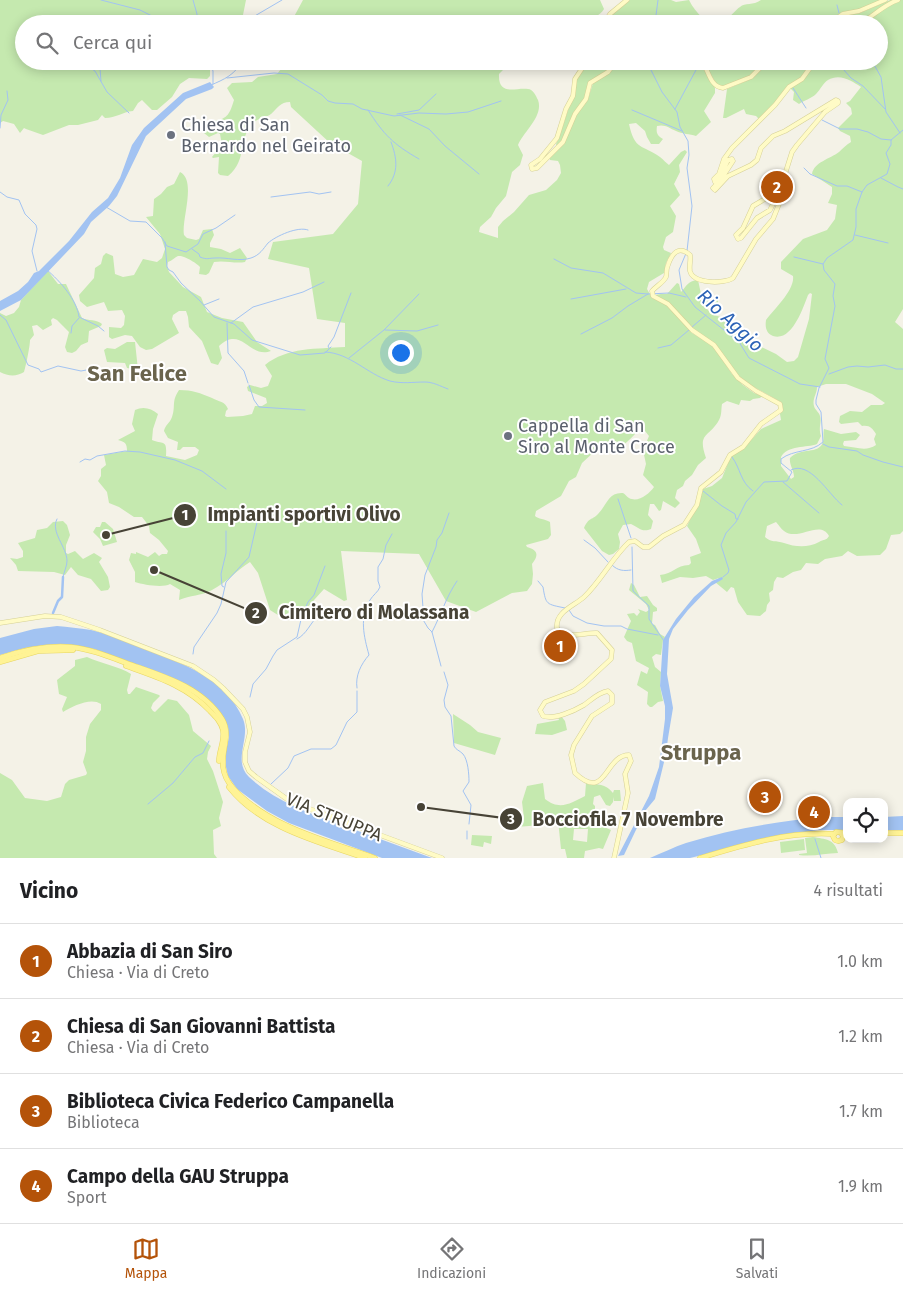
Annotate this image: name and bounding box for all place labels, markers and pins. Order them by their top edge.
place label: Chiesa di San Bernardo nel Geirato [181,114,351,157]
marker: Chiesa di San Bernardo nel Geirato [165,129,177,141]
pin: 2 [761,168,793,206]
place label: Cappella di San Siro al Monte Croce [518,415,675,458]
marker: Cappella di San Siro al Monte Croce [502,430,514,442]
callout: Impianti sportivi Olivo [172,498,411,532]
callout: Cimitero di Molassana [244,596,480,630]
pin: 1 [544,627,576,665]
pin: 3 [749,778,781,816]
pin: 4 [798,793,830,831]
callout: Bocciofila 7 Novembre [498,802,734,836]

